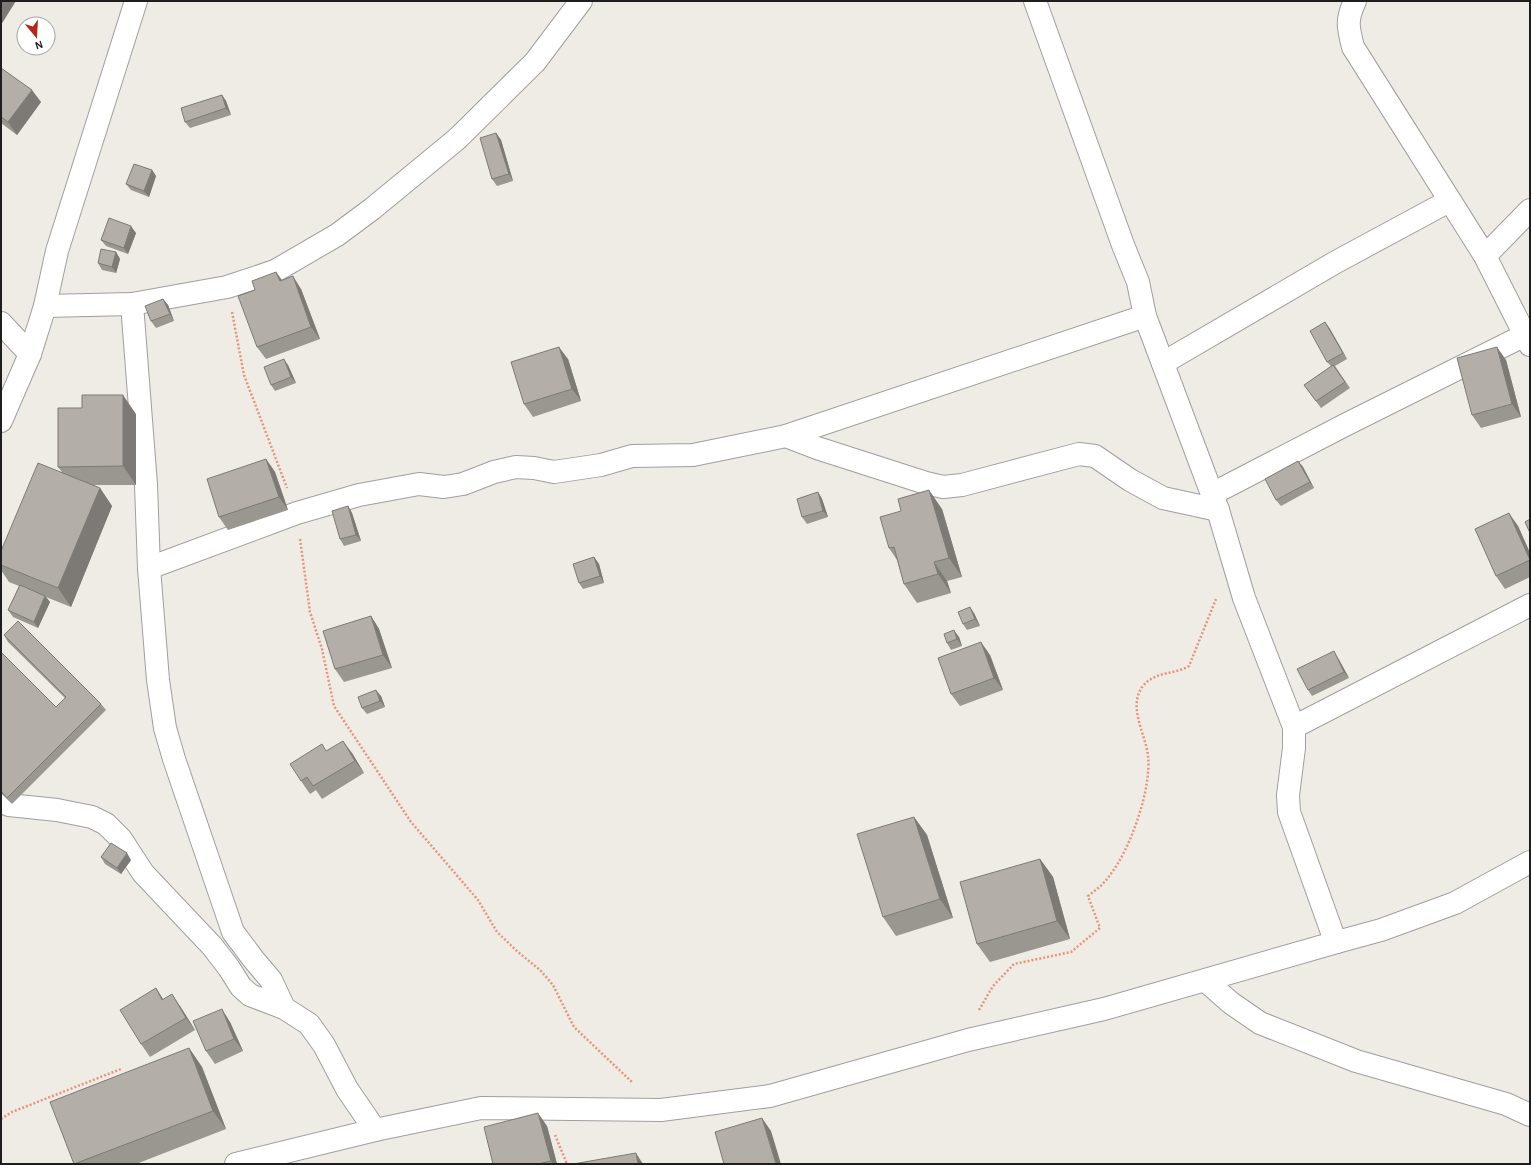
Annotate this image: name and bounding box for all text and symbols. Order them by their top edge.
north arrow [16,16,56,56]
text: N [34,39,44,51]

